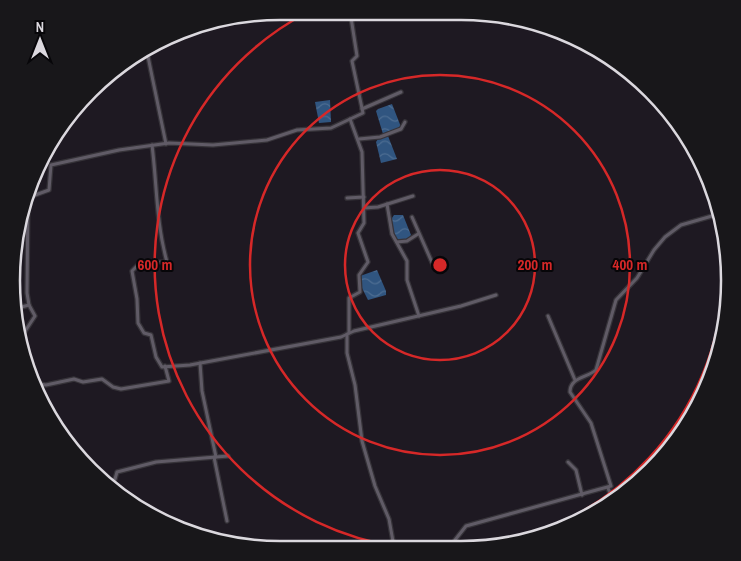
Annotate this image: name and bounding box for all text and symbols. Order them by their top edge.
north arrow [15,15,65,65]
text: N [36,18,44,36]
text: 600 m [138,254,172,275]
text: 200 m [518,254,552,275]
text: 400 m [613,254,647,275]
centre of rings [431,256,449,274]

